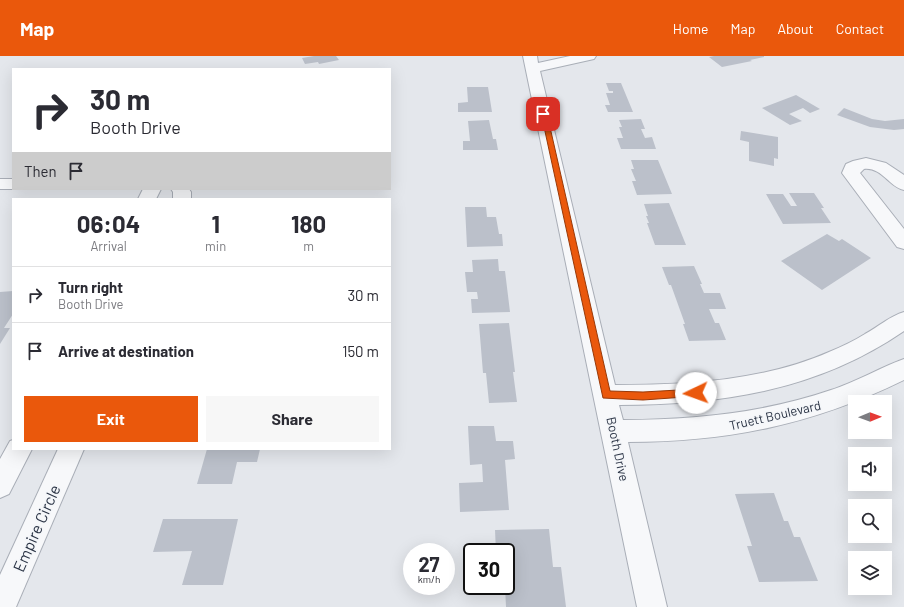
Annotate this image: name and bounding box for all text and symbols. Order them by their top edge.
text: Map [20,17,54,40]
text: Home [673,20,709,37]
text: Map [731,20,755,37]
text: About [777,20,814,37]
text: Contact [836,20,884,37]
text: 30 m [90,82,150,116]
icon: right [24,84,76,136]
pin [526,97,560,131]
icon: arrive [532,103,554,125]
text: Booth Drive [90,116,181,138]
icon: arrive [65,160,87,182]
text: Then [24,162,57,180]
text: 06:04 [77,209,140,238]
text: 1 [211,209,220,238]
text: 180 [291,209,326,238]
text: Arrival [90,238,127,254]
text: min [205,238,226,254]
text: m [303,238,314,254]
text: Turn right [58,278,123,296]
icon: right [24,284,46,306]
text: 30 m [347,286,379,304]
text: Booth Drive [58,296,124,312]
icon: arrive [24,340,46,362]
text: Arrive at destination [58,342,194,360]
text: 150 m [342,342,379,360]
position arrow [675,372,717,414]
north arrow [848,395,892,439]
map controls [848,395,892,595]
button: Exit [24,396,198,442]
button: Share [206,396,379,442]
street label: Truett Boulevard [728,397,822,433]
street label: Booth Drive [603,415,633,483]
button: sound [848,447,892,491]
street label: Empire Circle [8,481,64,575]
button: search [848,499,892,543]
speed limit sign: 30 [463,543,515,595]
button: layers [848,551,892,595]
text: 27 [418,552,440,576]
text: km/h [418,573,440,585]

